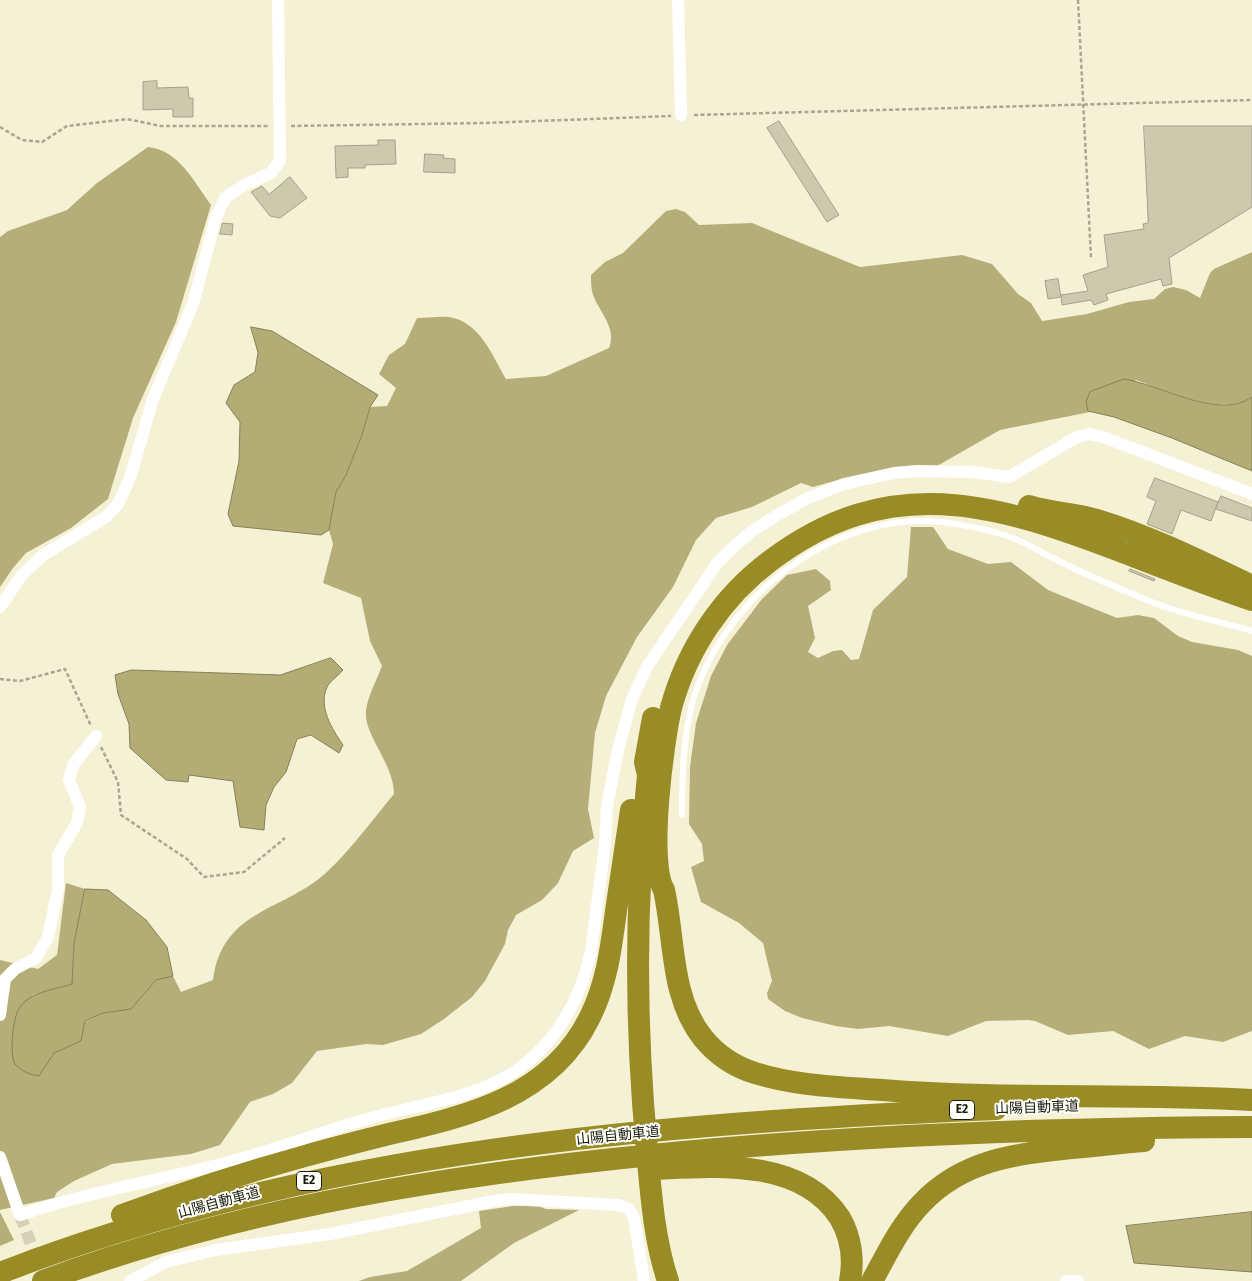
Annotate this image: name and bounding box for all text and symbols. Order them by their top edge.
street label: 山陽自動車道 [995,1098,1079,1118]
road number: E2 [950,1100,974,1120]
street label: 山陽自動車道 [575,1123,661,1149]
road number: E2 [296,1172,322,1190]
street label: 山陽自動車道 [176,1184,262,1222]

